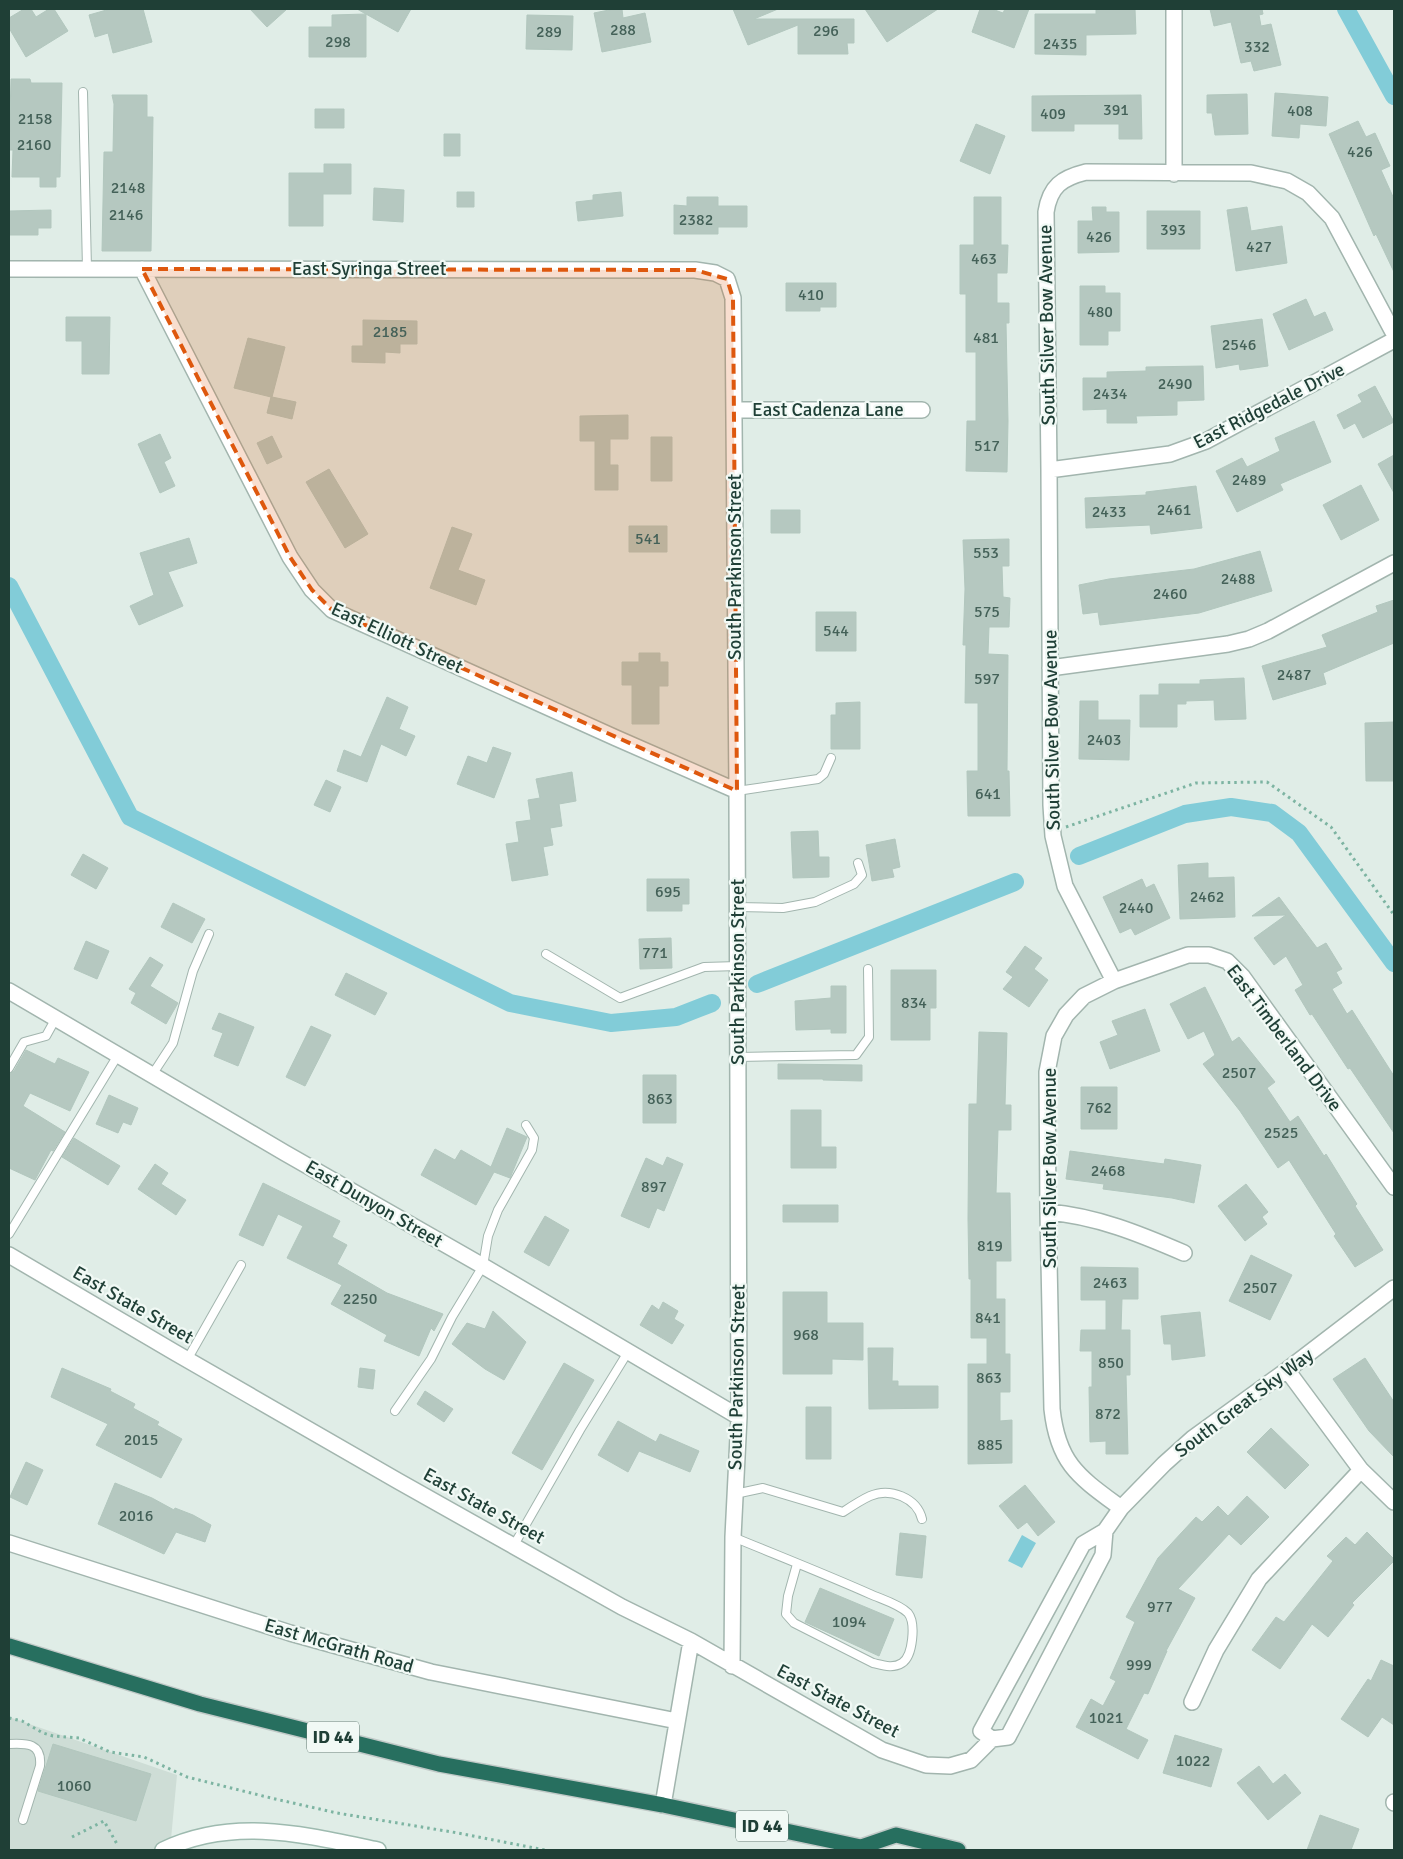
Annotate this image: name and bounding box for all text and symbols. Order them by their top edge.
house number: 288 [610,20,636,40]
house number: 296 [813,21,839,41]
house number: 289 [536,22,562,42]
house number: 298 [325,32,351,52]
house number: 2435 [1043,34,1077,54]
house number: 332 [1244,37,1270,57]
house number: 391 [1103,100,1129,120]
house number: 408 [1287,101,1313,121]
house number: 409 [1040,104,1066,124]
house number: 2158 [18,109,52,129]
house number: 2160 [17,135,51,155]
house number: 426 [1347,142,1373,162]
house number: 2148 [111,178,145,198]
house number: 2146 [109,205,143,225]
house number: 2382 [679,210,713,230]
house number: 393 [1160,220,1186,240]
street label: South Silver Bow Avenue [1033,224,1061,426]
house number: 426 [1086,227,1112,247]
house number: 427 [1246,237,1272,257]
house number: 463 [971,249,997,269]
street label: East Syringa Street [292,257,447,281]
house number: 410 [798,285,824,305]
house number: 480 [1087,302,1113,322]
house number: 2185 [373,322,407,342]
house number: 481 [973,328,999,348]
house number: 2546 [1222,335,1256,355]
street label: East Ridgedale Drive [1189,357,1349,455]
house number: 2490 [1158,374,1192,394]
house number: 2434 [1093,384,1128,404]
street label: East Cadenza Lane [752,398,904,422]
house number: 517 [974,436,1000,456]
house number: 2489 [1232,470,1266,490]
street label: South Parkinson Street [723,474,747,660]
house number: 2461 [1157,500,1191,520]
house number: 2433 [1092,502,1126,522]
house number: 541 [635,529,661,549]
house number: 553 [973,543,999,563]
house number: 2488 [1221,569,1255,589]
house number: 2460 [1153,584,1187,604]
street label: East Elliott Street [327,597,467,679]
house number: 575 [974,602,1000,622]
house number: 544 [823,621,849,641]
street label: South Silver Bow Avenue [1038,629,1066,831]
house number: 2487 [1277,665,1311,685]
house number: 597 [974,669,1000,689]
house number: 2403 [1087,730,1121,750]
house number: 641 [975,784,1001,804]
street label: South Parkinson Street [726,879,750,1065]
house number: 695 [655,882,681,902]
house number: 2462 [1190,887,1224,907]
house number: 2440 [1119,898,1153,918]
house number: 771 [642,943,668,963]
street label: East Timberland Drive [1221,960,1347,1116]
house number: 834 [901,993,927,1013]
house number: 2507 [1222,1063,1256,1083]
street label: South Silver Bow Avenue [1038,1068,1062,1268]
house number: 863 [647,1089,673,1109]
house number: 762 [1086,1098,1112,1118]
house number: 2525 [1264,1123,1298,1143]
street label: East Dunyon Street [301,1155,447,1253]
house number: 2468 [1091,1161,1125,1181]
house number: 897 [641,1177,667,1197]
house number: 819 [977,1236,1003,1256]
street label: East State Street [68,1261,198,1349]
house number: 2463 [1093,1273,1127,1293]
house number: 2507 [1243,1278,1277,1298]
street label: South Parkinson Street [723,1283,751,1470]
house number: 2250 [343,1289,377,1309]
house number: 841 [975,1308,1001,1328]
house number: 968 [793,1325,819,1345]
street label: South Great Sky Way [1170,1343,1318,1463]
house number: 850 [1098,1353,1124,1373]
house number: 863 [976,1368,1002,1388]
house number: 872 [1095,1404,1121,1424]
house number: 2015 [124,1430,158,1450]
house number: 885 [977,1435,1003,1455]
street label: East State Street [419,1463,549,1550]
house number: 2016 [119,1506,153,1526]
house number: 977 [1147,1597,1173,1617]
house number: 1094 [832,1612,867,1632]
street label: East McGrath Road [262,1613,416,1679]
house number: 999 [1126,1655,1152,1675]
street label: East State Street [772,1659,904,1744]
house number: 1021 [1089,1708,1123,1728]
road number: ID 44 [307,1721,359,1752]
house number: 1022 [1176,1751,1210,1771]
house number: 1060 [57,1776,91,1796]
road number: ID 44 [736,1810,788,1842]

